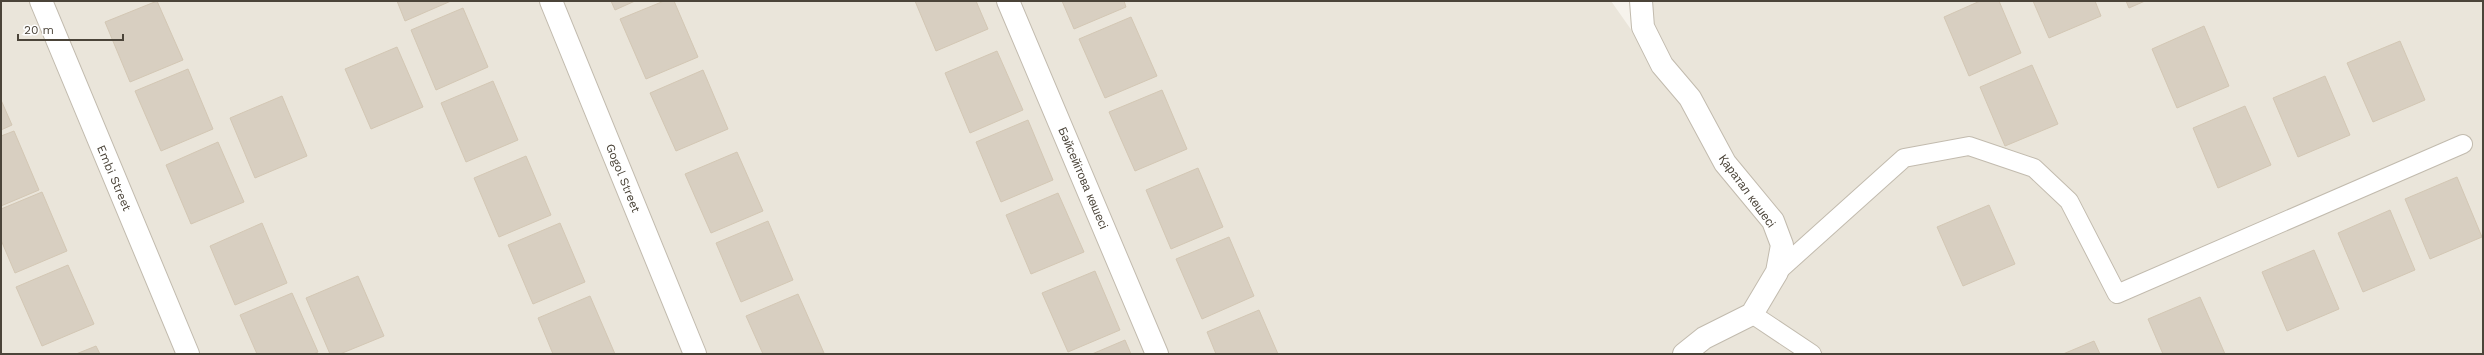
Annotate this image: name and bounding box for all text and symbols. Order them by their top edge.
scale bar [18,16,123,42]
text: 20 m [24,23,54,37]
street label: Бәйсейітова көшесі [1055,125,1111,231]
street label: Gogol Street [603,142,643,214]
street label: Embi Street [94,143,134,213]
street label: Қаратал көшесі [1716,152,1778,230]

